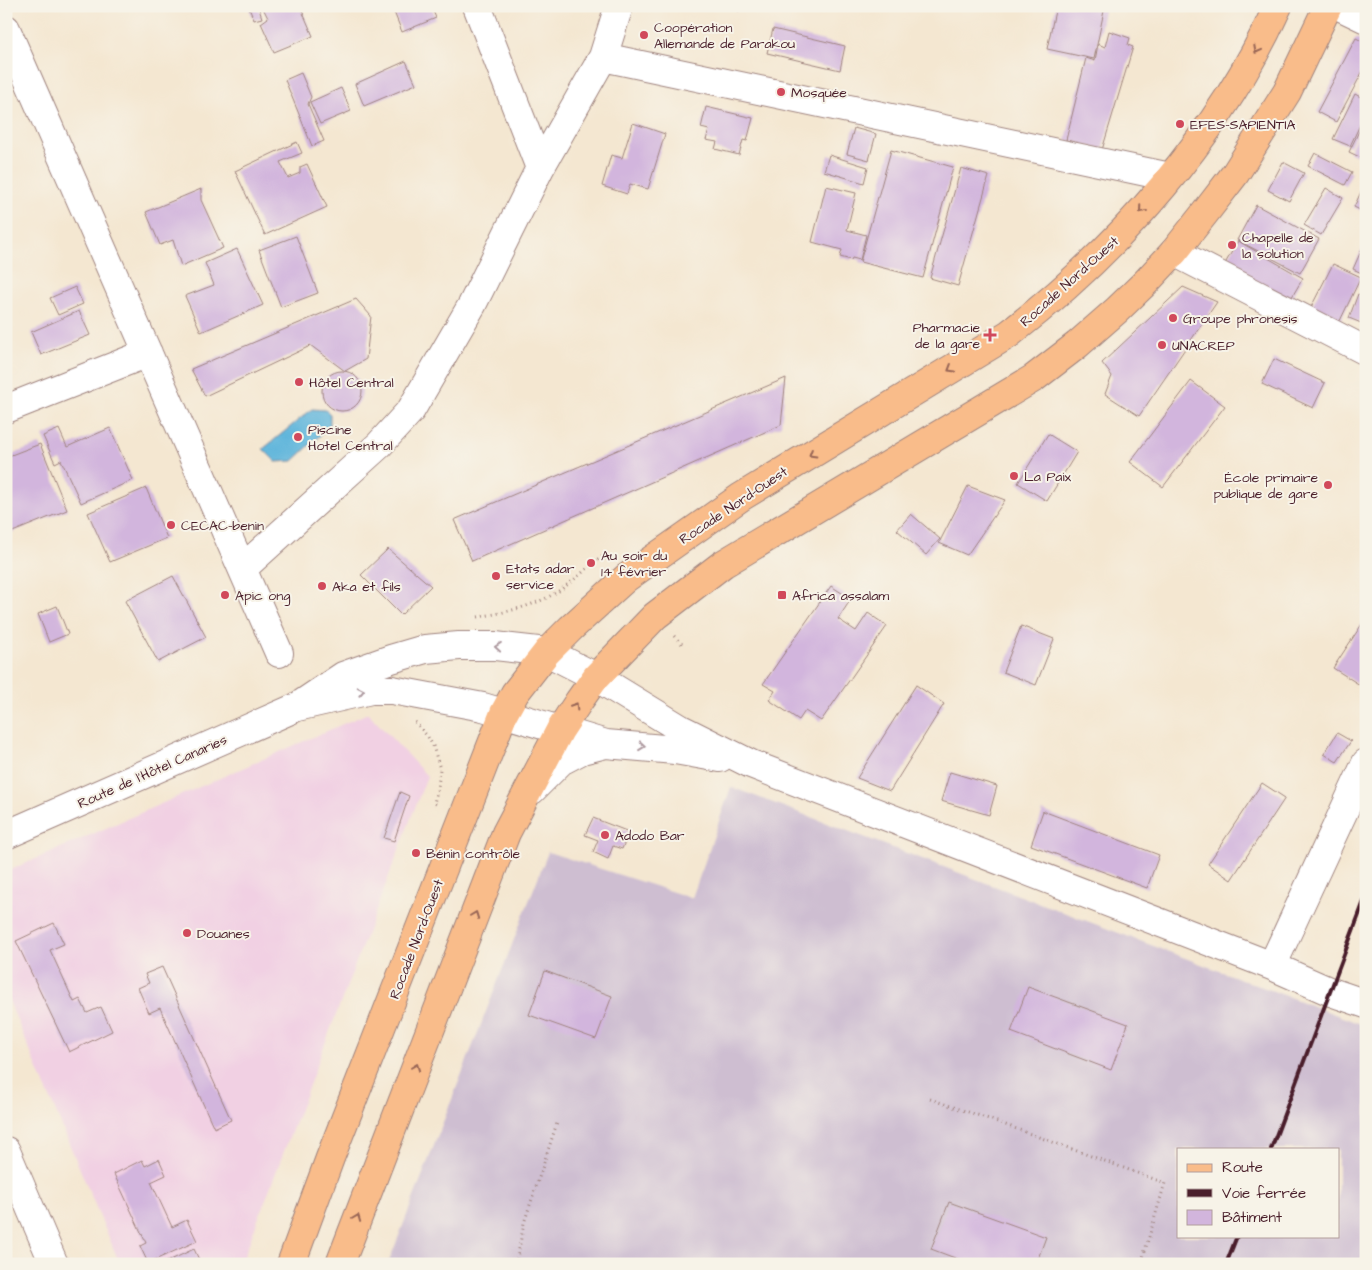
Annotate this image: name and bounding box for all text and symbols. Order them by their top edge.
place label: Coopération Allemande de Parakou [654,18,795,54]
marker: Coopération Allemande de Parakou [638,29,650,41]
one-way arrow [1253,45,1263,54]
place label: Mosquée [791,83,847,103]
marker: Mosquée [775,86,787,98]
place label: EFES-SAPIENTIA [1190,115,1296,135]
marker: EFES-SAPIENTIA [1174,118,1186,130]
one-way arrow [1139,205,1148,214]
place label: Chapelle de la solution [1242,228,1314,264]
street label: Rocade Nord-Ouest [1016,232,1124,332]
marker: Chapelle de la solution [1226,239,1238,251]
place label: Groupe phronesis [1183,309,1297,329]
marker: Groupe phronesis [1167,312,1179,324]
place label: Pharmacie de la gare [913,318,980,354]
marker: Pharmacie de la gare [984,329,996,341]
place label: UNACREP [1172,336,1235,356]
marker: UNACREP [1156,339,1168,351]
one-way arrow [947,363,956,372]
place label: Hôtel Central [309,373,394,393]
marker: Hôtel Central [293,376,305,388]
place label: Piscine Hotel Central [308,420,393,456]
marker: Piscine Hotel Central [292,431,304,443]
one-way arrow [808,447,817,457]
street label: Rocade Nord-Ouest [675,462,792,550]
place label: La Paix [1024,467,1072,487]
place label: École primaire publique de gare [1213,468,1318,504]
marker: La Paix [1008,470,1020,482]
marker: École primaire publique de gare [1322,479,1334,491]
place label: CECAC-benin [181,516,264,536]
marker: CECAC-benin [165,519,177,531]
place label: Au soir du 14 février [601,546,667,582]
marker: Au soir du 14 février [585,557,597,569]
place label: Etats adar service [506,559,575,595]
marker: Etats adar service [490,570,502,582]
place label: Aka et fils [332,577,401,597]
marker: Aka et fils [316,580,328,592]
place label: Apic ong [235,586,290,606]
place label: Africa assalam [792,586,889,606]
marker: Apic ong [219,589,231,601]
marker: Africa assalam [776,589,788,601]
one-way arrow [494,642,502,653]
one-way arrow [357,687,366,697]
one-way arrow [569,703,579,712]
street label: Route de l'Hôtel Canaries [75,730,230,814]
one-way arrow [638,740,646,751]
place label: Adodo Bar [615,826,685,846]
marker: Adodo Bar [599,829,611,841]
place label: Bénin contrôle [426,844,520,864]
marker: Bénin contrôle [410,847,422,859]
street label: Rocade Nord-Ouest [385,876,449,1002]
one-way arrow [469,911,479,920]
place label: Douanes [197,924,250,944]
marker: Douanes [181,927,193,939]
one-way arrow [410,1063,420,1072]
legend [1177,1148,1340,1238]
text: Route [1222,1157,1263,1178]
text: Voie ferrée [1222,1183,1306,1204]
text: Bâtiment [1222,1207,1282,1228]
one-way arrow [351,1214,361,1223]

